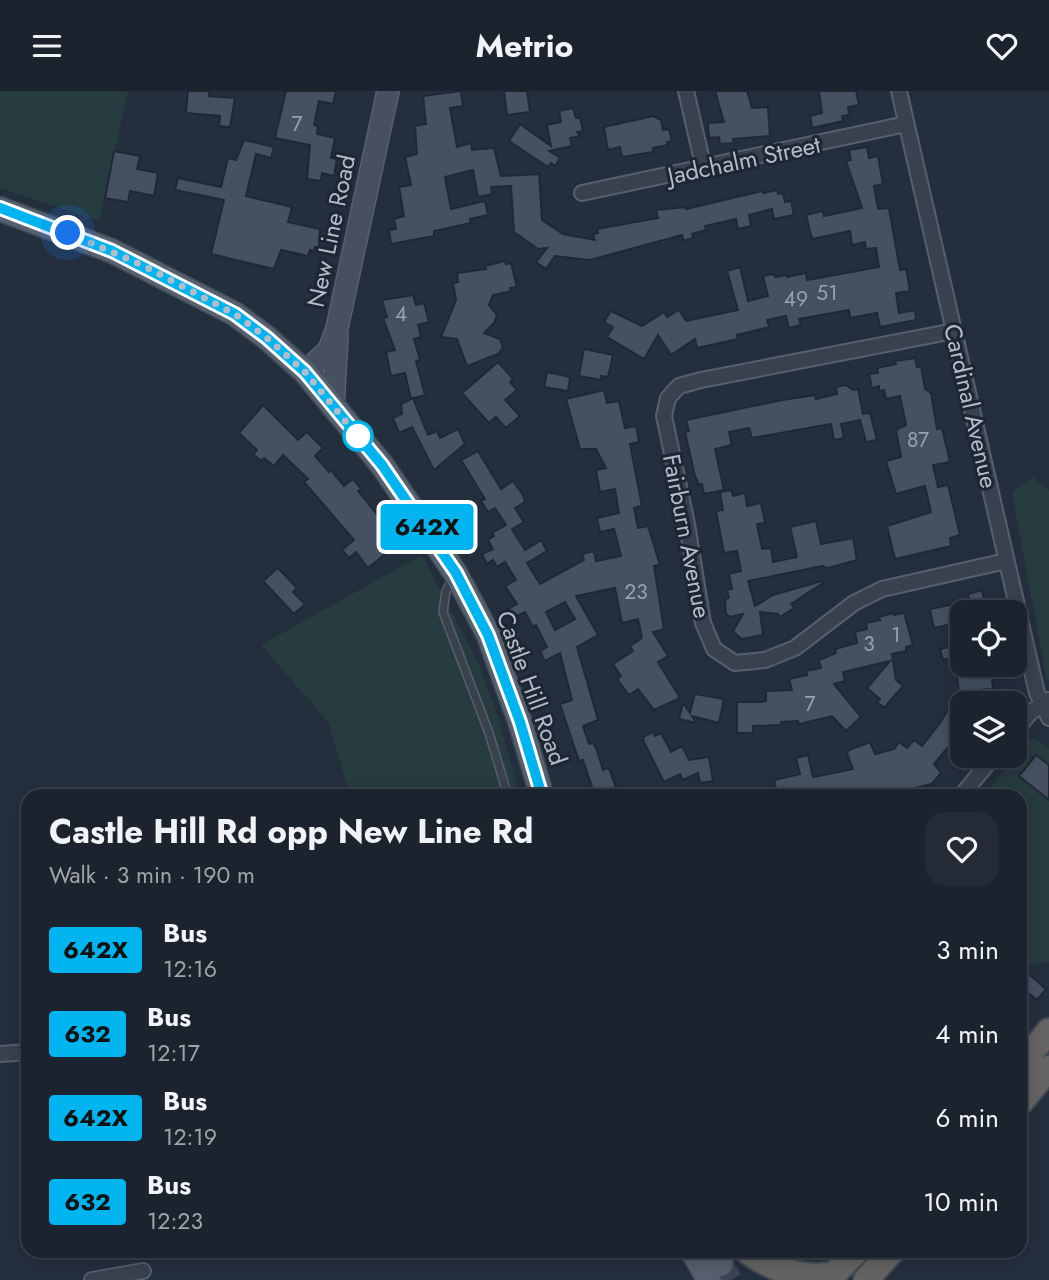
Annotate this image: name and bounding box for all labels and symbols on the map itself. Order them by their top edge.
house number: 7 [291,109,303,139]
street label: Jadchalm Street [661,127,824,194]
street label: New Line Road [298,152,364,310]
your location [50,215,85,250]
house number: 51 [816,278,838,308]
house number: 49 [784,284,808,314]
house number: 4 [395,299,407,329]
street label: Cardinal Avenue [935,320,1007,492]
unlabelled marker [343,421,373,451]
house number: 87 [907,425,929,455]
street label: Fairburn Avenue [654,451,720,621]
line badge: 642X [378,504,476,550]
house number: 23 [624,577,648,607]
street label: Castle Hill Road [488,606,576,770]
house number: 1 [891,620,901,650]
house number: 3 [863,629,875,659]
house number: 7 [804,689,816,719]

